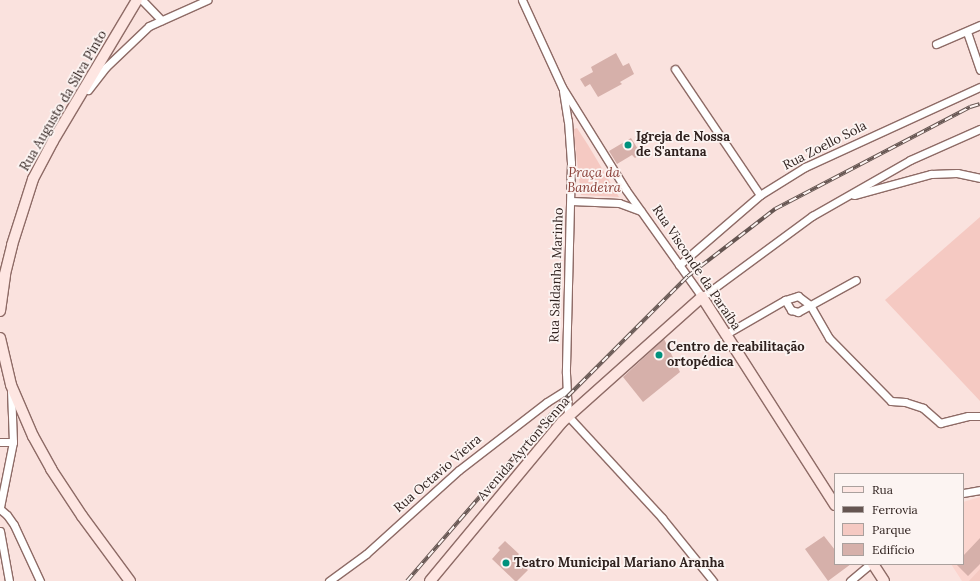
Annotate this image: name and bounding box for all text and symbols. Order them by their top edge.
street label: Rua Augusto da Silva Pinto [17,28,111,174]
street label: Rua Zoello Sola [780,118,870,174]
place label: Igreja de Nossa de S'antana [636,130,730,161]
marker: Igreja de Nossa de S'antana [623,140,633,150]
park label: Praça da Bandeira [567,166,621,197]
street label: Rua Visconde da Paraíba [648,203,744,333]
street label: Rua Saldanha Marinho [547,207,567,343]
place label: Centro de reabilitação ortopédica [667,340,805,371]
marker: Centro de reabilitação ortopédica [654,350,664,360]
street label: Avenida Ayrton Senna [475,394,573,504]
street label: Rua Octavio Vieira [391,432,485,516]
legend [834,473,964,565]
text: Rua [872,482,893,497]
text: Ferrovia [872,502,918,517]
text: Parque [872,522,911,537]
text: Edifício [872,542,915,557]
place label: Teatro Municipal Mariano Aranha [514,555,724,571]
marker: Teatro Municipal Mariano Aranha [501,558,511,568]

